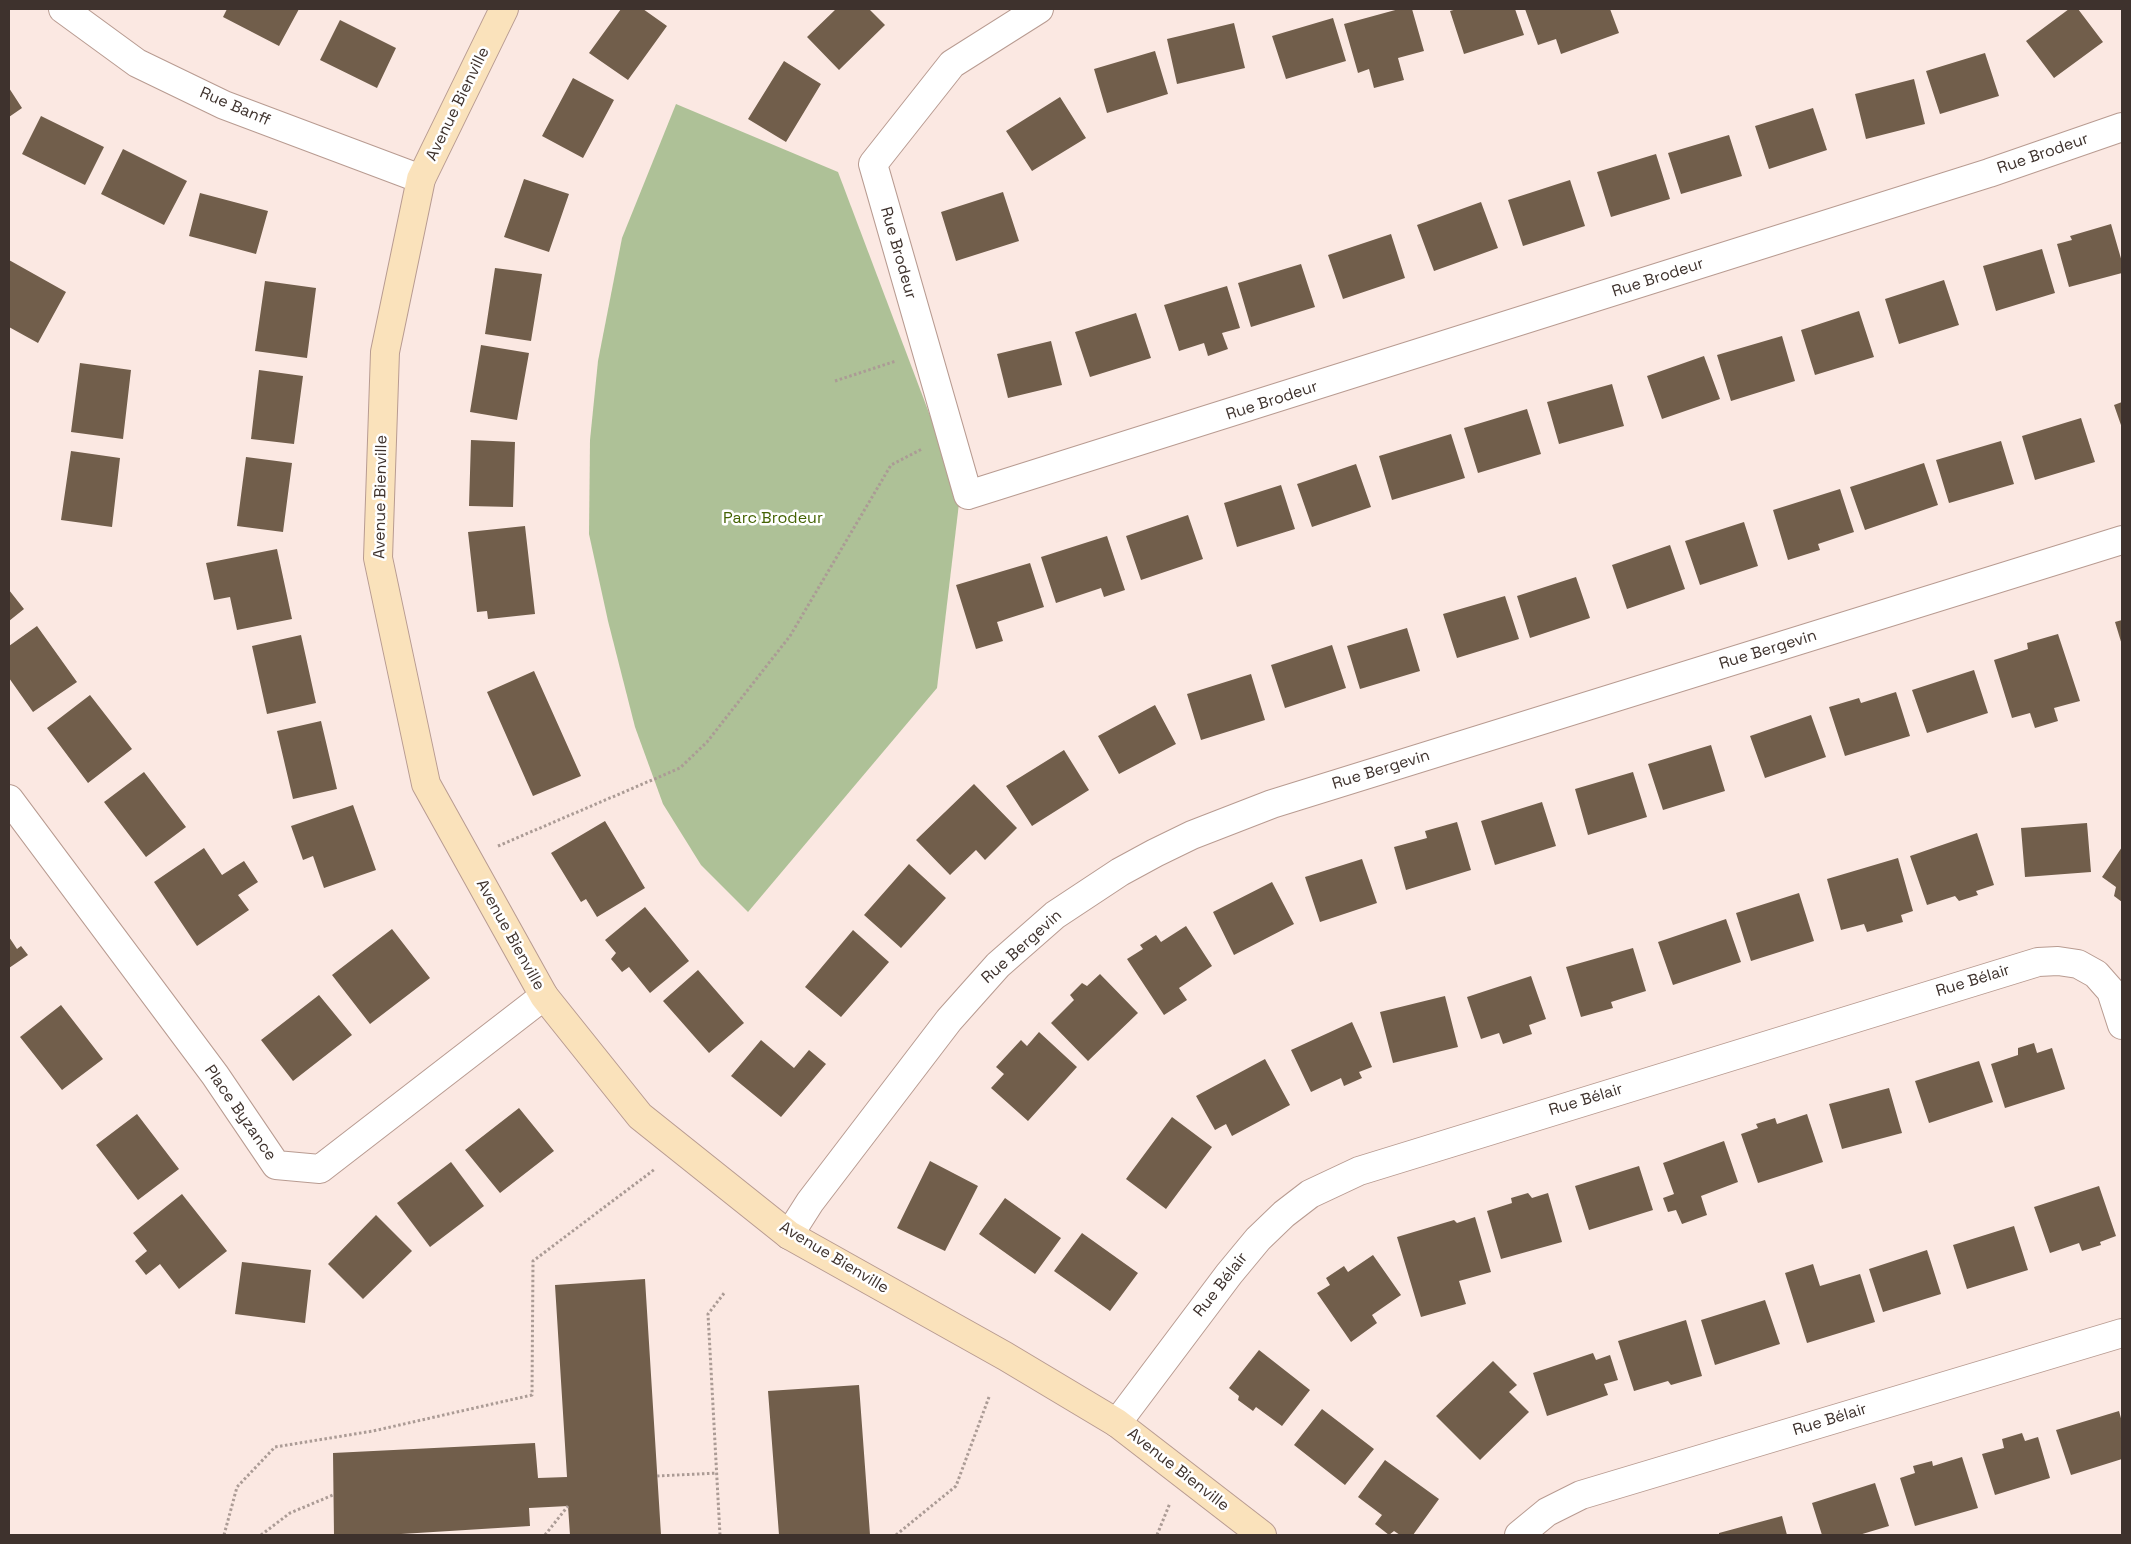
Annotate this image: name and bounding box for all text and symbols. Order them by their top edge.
street label: Avenue Bienville [422,44,494,164]
street label: Rue Banff [197,84,273,130]
street label: Rue Brodeur [1995,129,2091,179]
street label: Rue Brodeur [876,205,920,301]
street label: Rue Brodeur [1610,254,1706,302]
street label: Rue Brodeur [1224,377,1320,425]
street label: Avenue Bienville [370,435,392,559]
park label: Parc Brodeur [723,509,823,529]
street label: Rue Bergevin [1717,626,1819,674]
street label: Rue Bergevin [1330,746,1432,794]
street label: Avenue Bienville [472,876,548,994]
street label: Rue Bergevin [978,906,1066,988]
street label: Rue Bélair [1934,961,2012,1001]
street label: Place Byzance [200,1061,280,1165]
street label: Rue Bélair [1547,1080,1625,1120]
street label: Avenue Bienville [776,1218,892,1298]
street label: Rue Bélair [1190,1249,1252,1321]
street label: Rue Bélair [1791,1400,1869,1440]
street label: Avenue Bienville [1123,1424,1233,1516]

